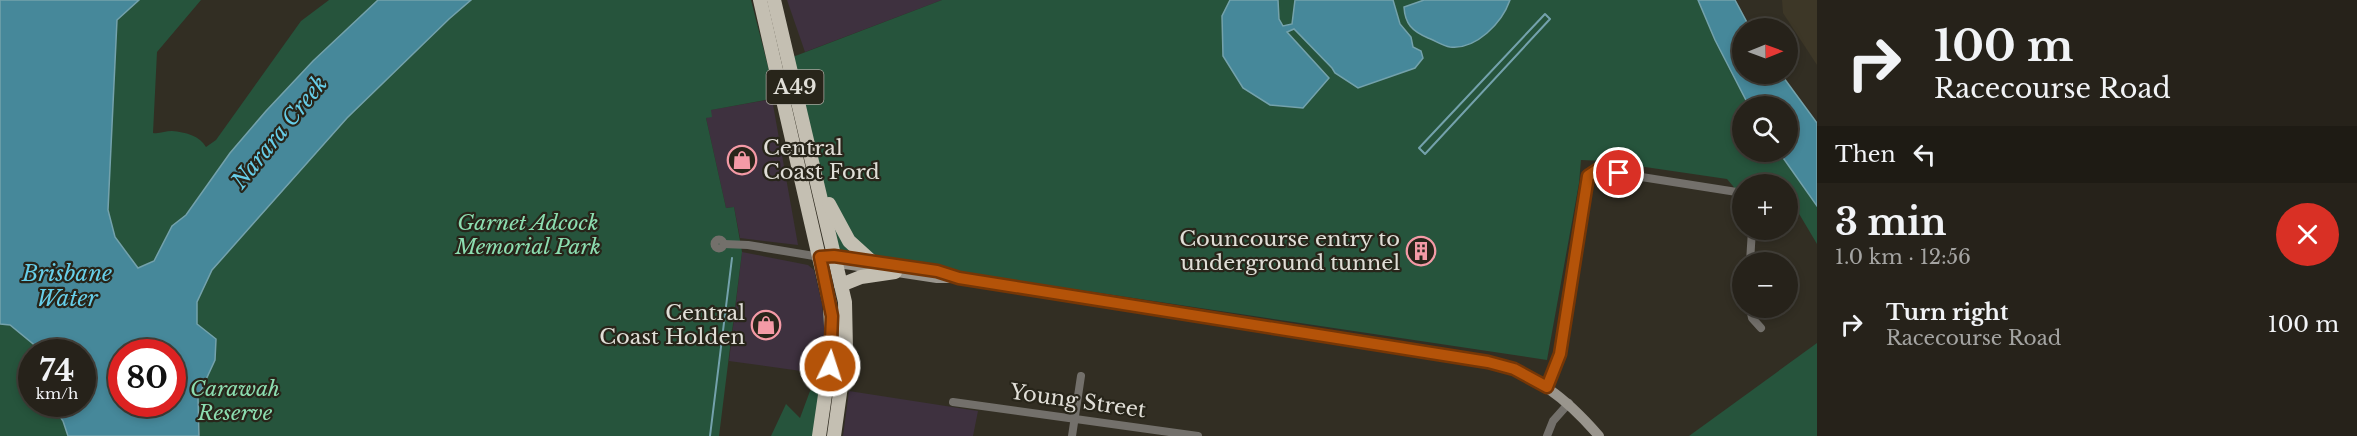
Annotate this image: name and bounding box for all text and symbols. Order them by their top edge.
north arrow [1732,18,1798,84]
map controls [1732,18,1798,318]
text: 100 m [1934,20,2073,72]
icon: right [1835,24,1913,102]
water label: Narara Creek [225,70,333,195]
road number: A49 [766,70,824,104]
text: Racecourse Road [1934,72,2171,105]
button: search [1732,96,1798,162]
place label: Central Coast Ford [763,135,880,185]
icon: left [1908,138,1941,171]
text: Then [1835,141,1896,168]
shop icon: Central Coast Ford [726,144,758,176]
pin [1593,147,1644,198]
icon: arrive [1602,156,1635,189]
button: + [1732,174,1798,240]
text: 3 min [1835,200,1947,245]
button: close [2276,203,2339,266]
park label: Garnet Adcock Memorial Park [454,210,601,260]
place label: Councourse entry to underground tunnel [1179,226,1400,276]
building icon: Councourse entry to underground tunnel [1405,235,1437,267]
text: 1.0 km · 12:56 [1835,245,1971,269]
button: − [1732,252,1798,318]
water label: Brisbane Water [21,260,112,312]
text: Turn right [1886,299,2008,326]
place label: Central Coast Holden [599,300,745,350]
icon: right [1835,308,1868,341]
shop icon: Central Coast Holden [750,309,782,341]
text: 100 m [2268,311,2339,338]
text: Racecourse Road [1886,326,2061,350]
position arrow [798,334,862,398]
speed limit sign: 80 [108,339,186,417]
text: 74 [40,352,74,389]
park label: Carawah Reserve [190,376,280,426]
street label: Young Street [1007,378,1148,423]
text: km/h [36,384,78,403]

